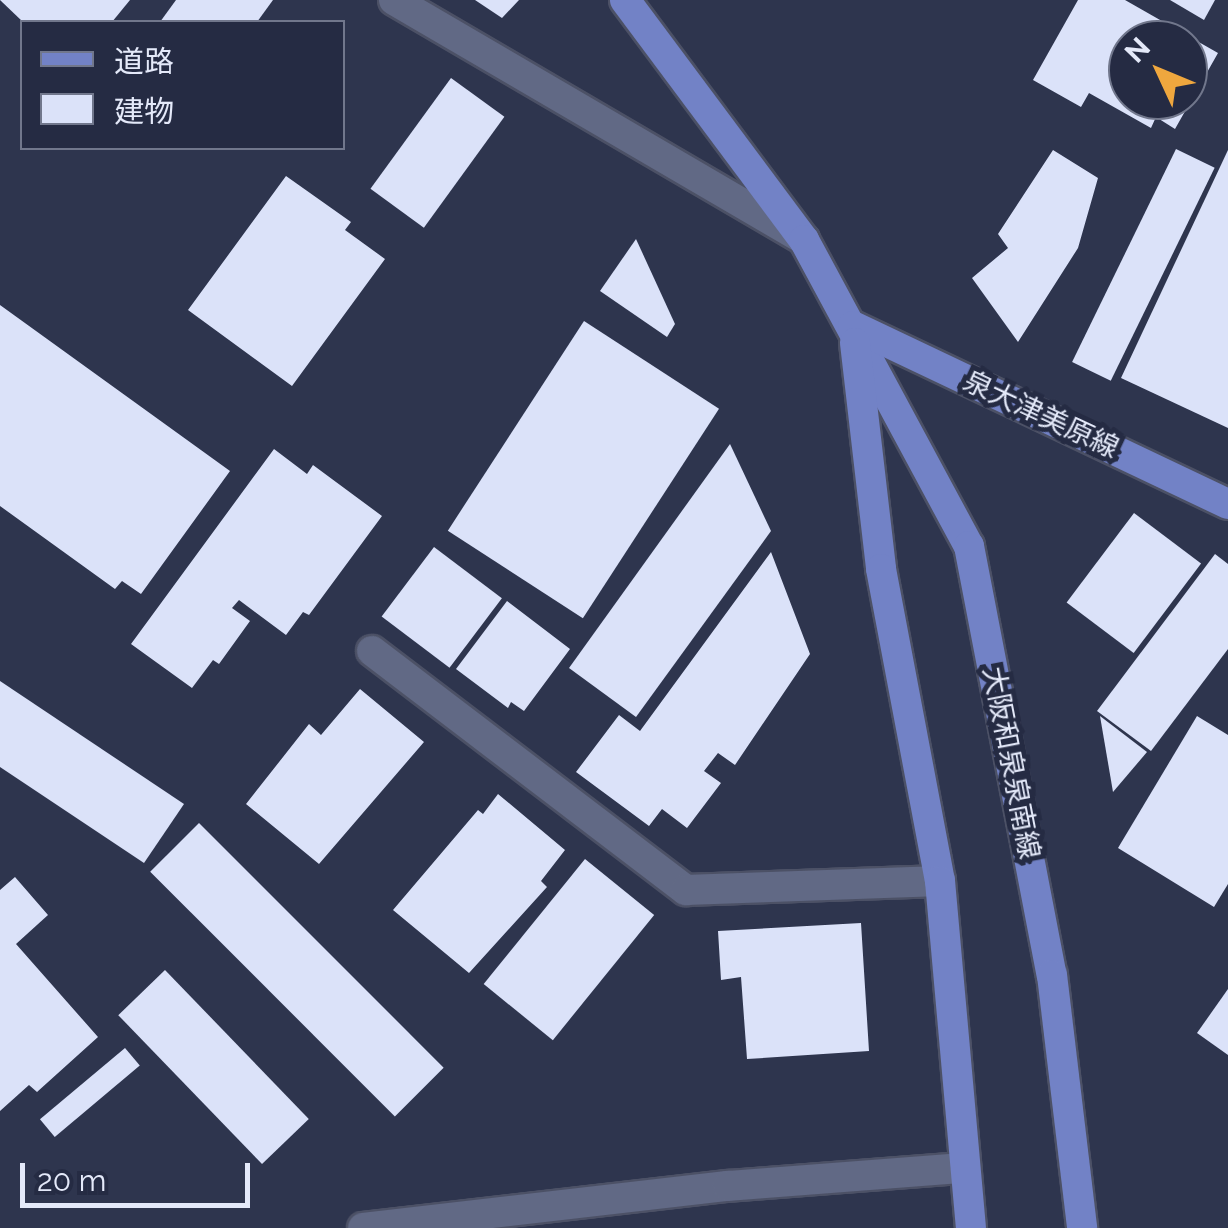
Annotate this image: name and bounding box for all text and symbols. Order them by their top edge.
legend [20,20,345,150]
north arrow [1108,20,1208,120]
text: N [1118,31,1157,69]
text: 道路 [114,44,174,79]
text: 建物 [114,94,174,129]
street label: 泉大津美原線 [958,364,1124,466]
street label: 大阪和泉泉南線 [976,664,1046,862]
scale bar [25,1143,255,1205]
text: 20 m [37,1163,106,1198]

